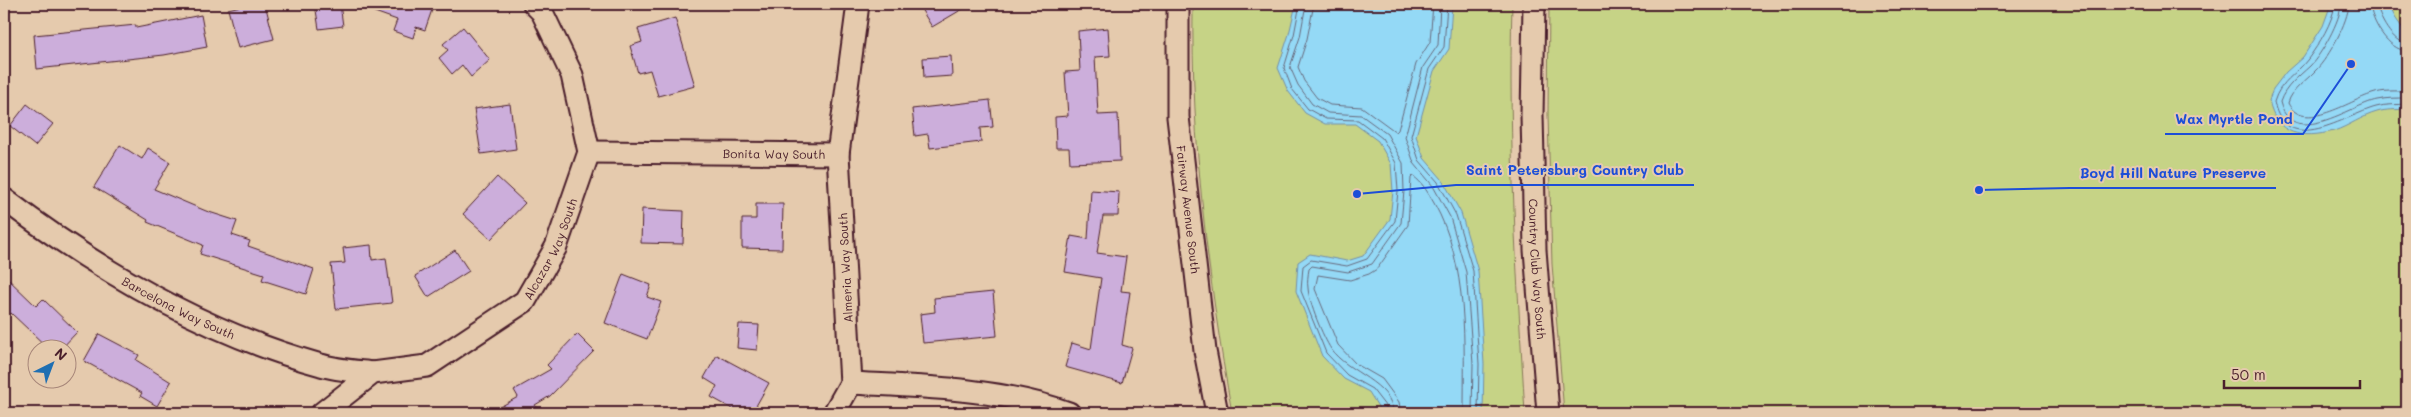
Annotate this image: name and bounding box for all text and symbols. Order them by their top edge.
callout: Wax Myrtle Pond [2165,105,2303,134]
text: Wax Myrtle Pond [2175,109,2293,128]
street label: Bonita Way South [723,145,825,162]
street label: Fairway Avenue South [1173,145,1204,274]
callout: Saint Petersburg Country Club [1456,156,1694,185]
callout: Boyd Hill Nature Preserve [2070,159,2276,188]
text: Saint Petersburg Country Club [1466,160,1684,179]
text: Boyd Hill Nature Preserve [2080,163,2266,182]
street label: Alcazar Way South [519,196,580,303]
street label: Country Club Way South [1526,198,1550,340]
street label: Almeria Way South [834,212,856,323]
street label: Barcelona Way South [119,272,238,342]
north arrow [28,340,78,390]
text: N [51,343,71,365]
scale bar [2224,357,2360,389]
text: 50 m [2231,364,2266,384]

